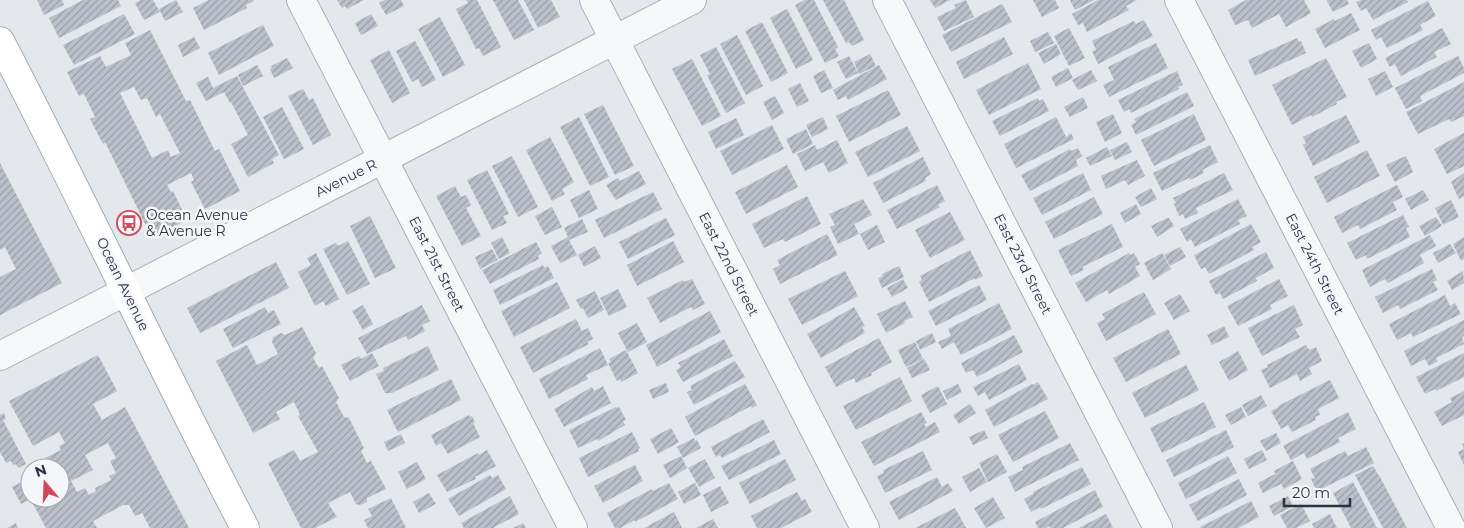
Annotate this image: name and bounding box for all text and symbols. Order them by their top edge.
street label: Avenue R [312,155,380,201]
place label: Ocean Avenue & Avenue R [146,206,248,240]
street label: East 22nd Street [695,209,763,319]
bus stop icon: Ocean Avenue & Avenue R [116,210,142,236]
street label: East 24th Street [1282,210,1349,318]
street label: East 23rd Street [990,211,1056,318]
street label: East 21st Street [405,213,469,315]
street label: Ocean Avenue [93,234,153,334]
north arrow [20,458,70,508]
text: N [32,460,49,481]
scale bar [1284,476,1350,508]
text: 20 m [1292,483,1330,502]

